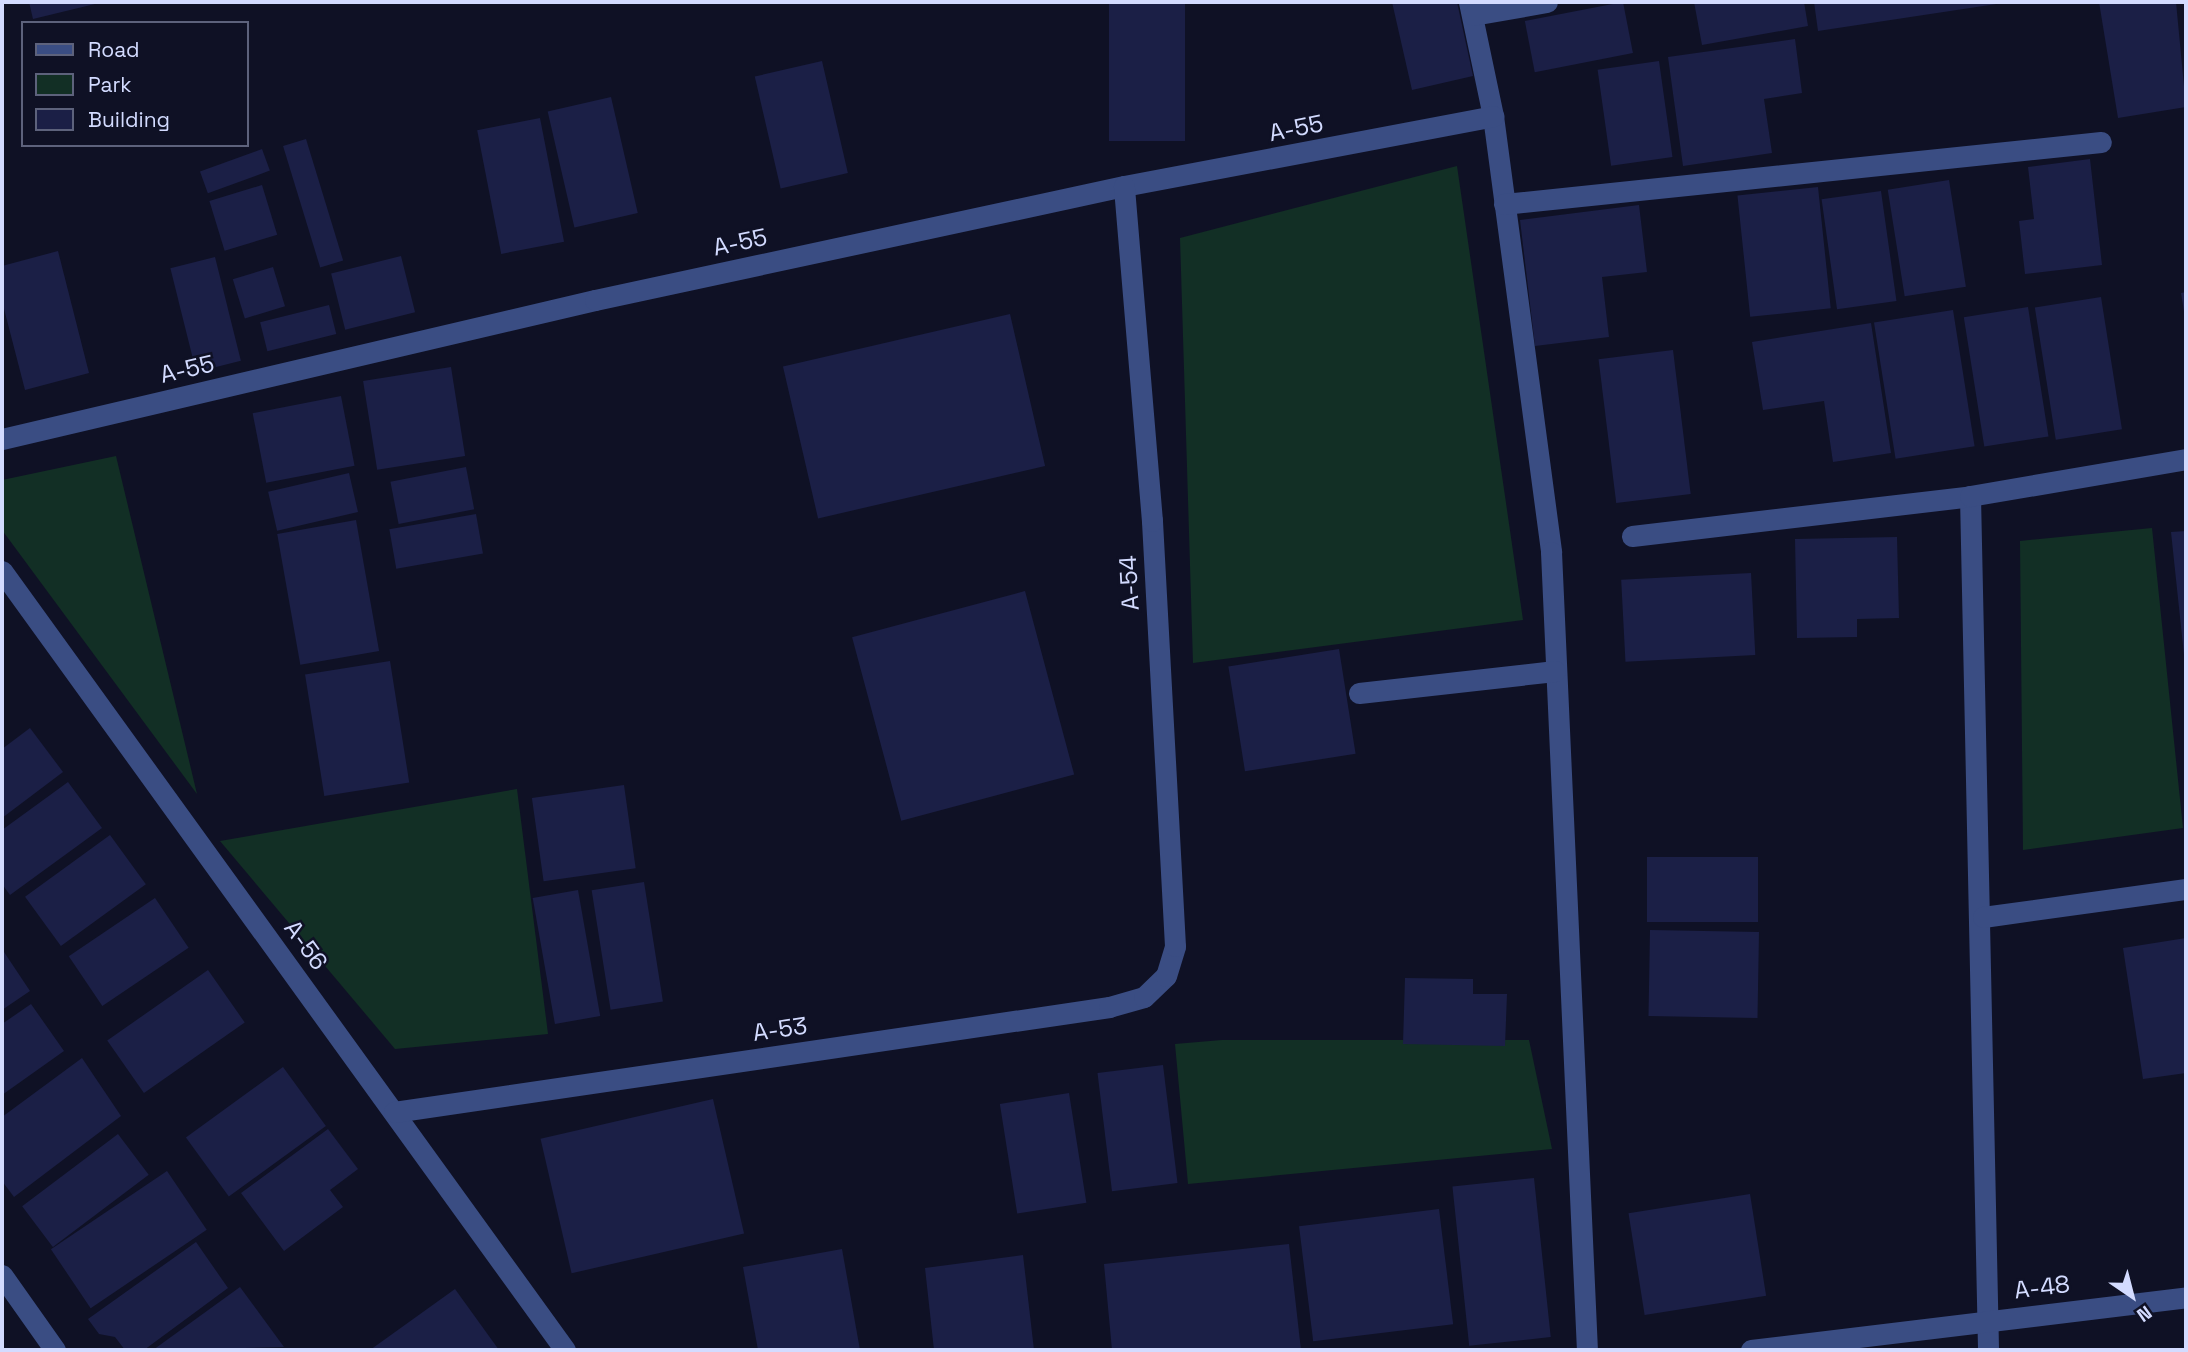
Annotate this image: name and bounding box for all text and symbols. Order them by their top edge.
legend [21,21,248,147]
text: Road [88,36,140,63]
text: Park [88,71,132,98]
text: Building [88,106,170,133]
street label: A-55 [1267,109,1325,147]
street label: A-55 [710,222,770,262]
street label: A-55 [157,349,217,389]
street label: A-54 [1113,555,1145,611]
street label: A-56 [278,914,334,976]
street label: A-53 [751,1011,809,1047]
north arrow [2097,1261,2167,1331]
street label: A-48 [2013,1269,2071,1305]
text: N [2132,1300,2157,1327]

